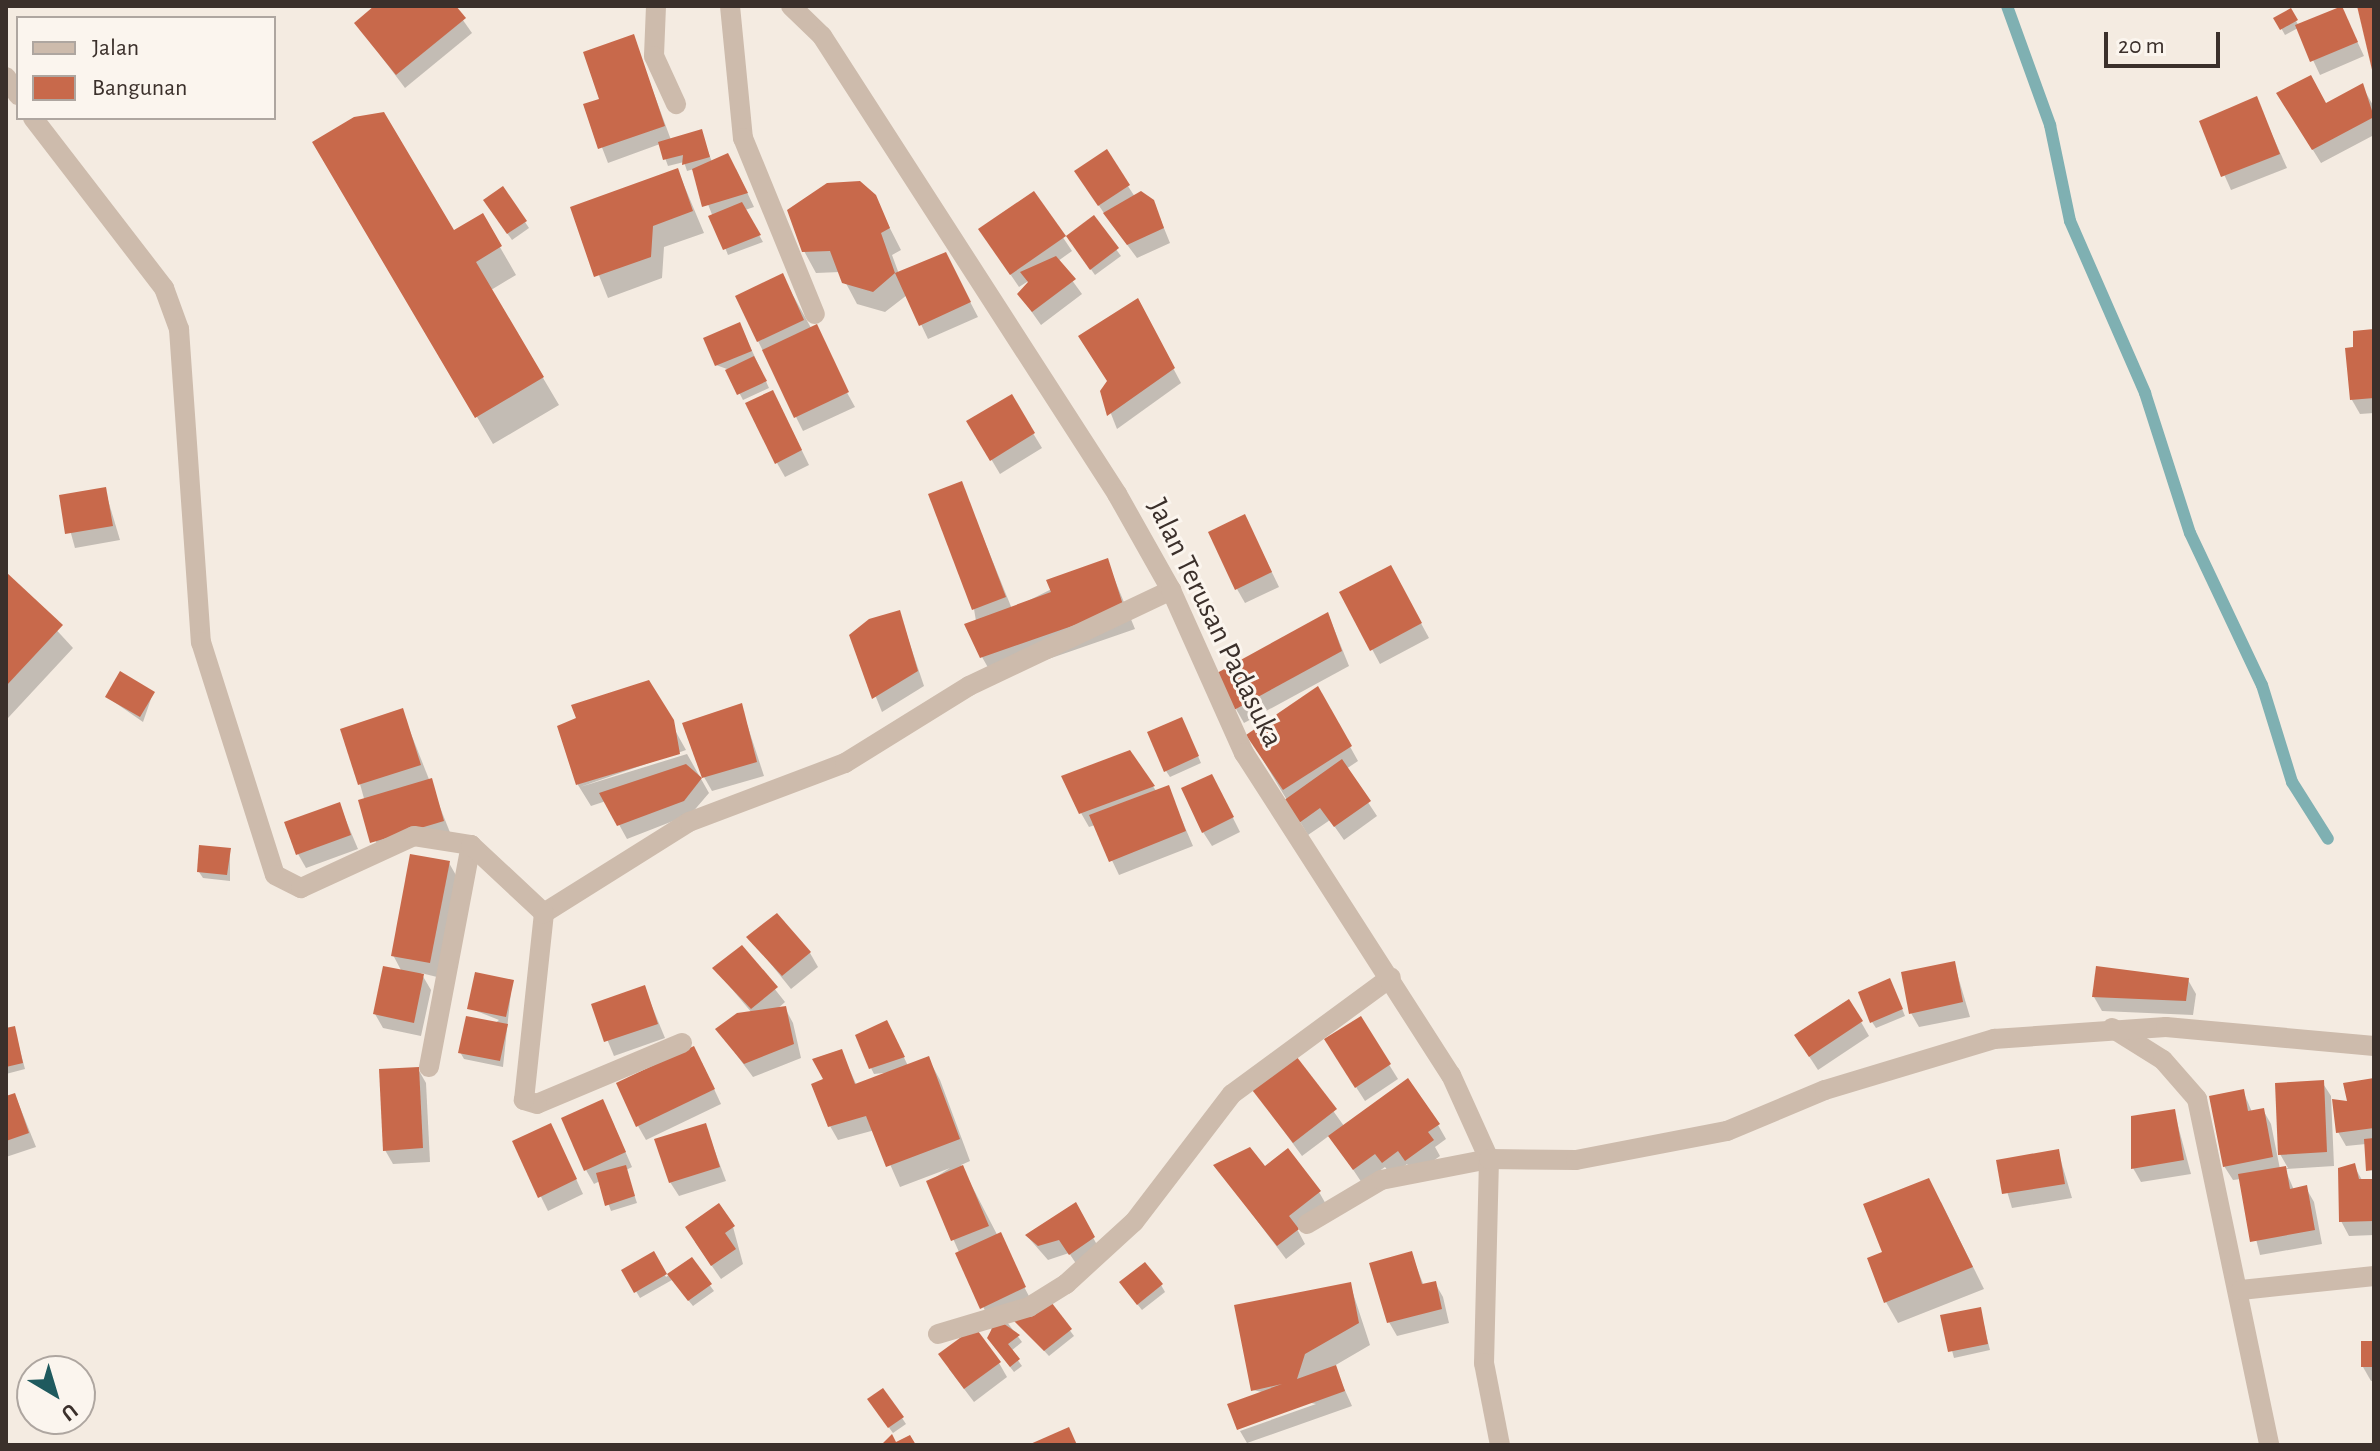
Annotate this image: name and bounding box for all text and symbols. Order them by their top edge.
legend [16,16,276,120]
scale bar [2108,16,2224,66]
text: 20 m [2118,34,2165,58]
text: Jalan [92,36,139,60]
text: Bangunan [92,76,187,100]
street label: Jalan Terusan Padasuka [1139,493,1291,753]
north arrow [16,1355,96,1435]
text: U [57,1399,82,1425]

